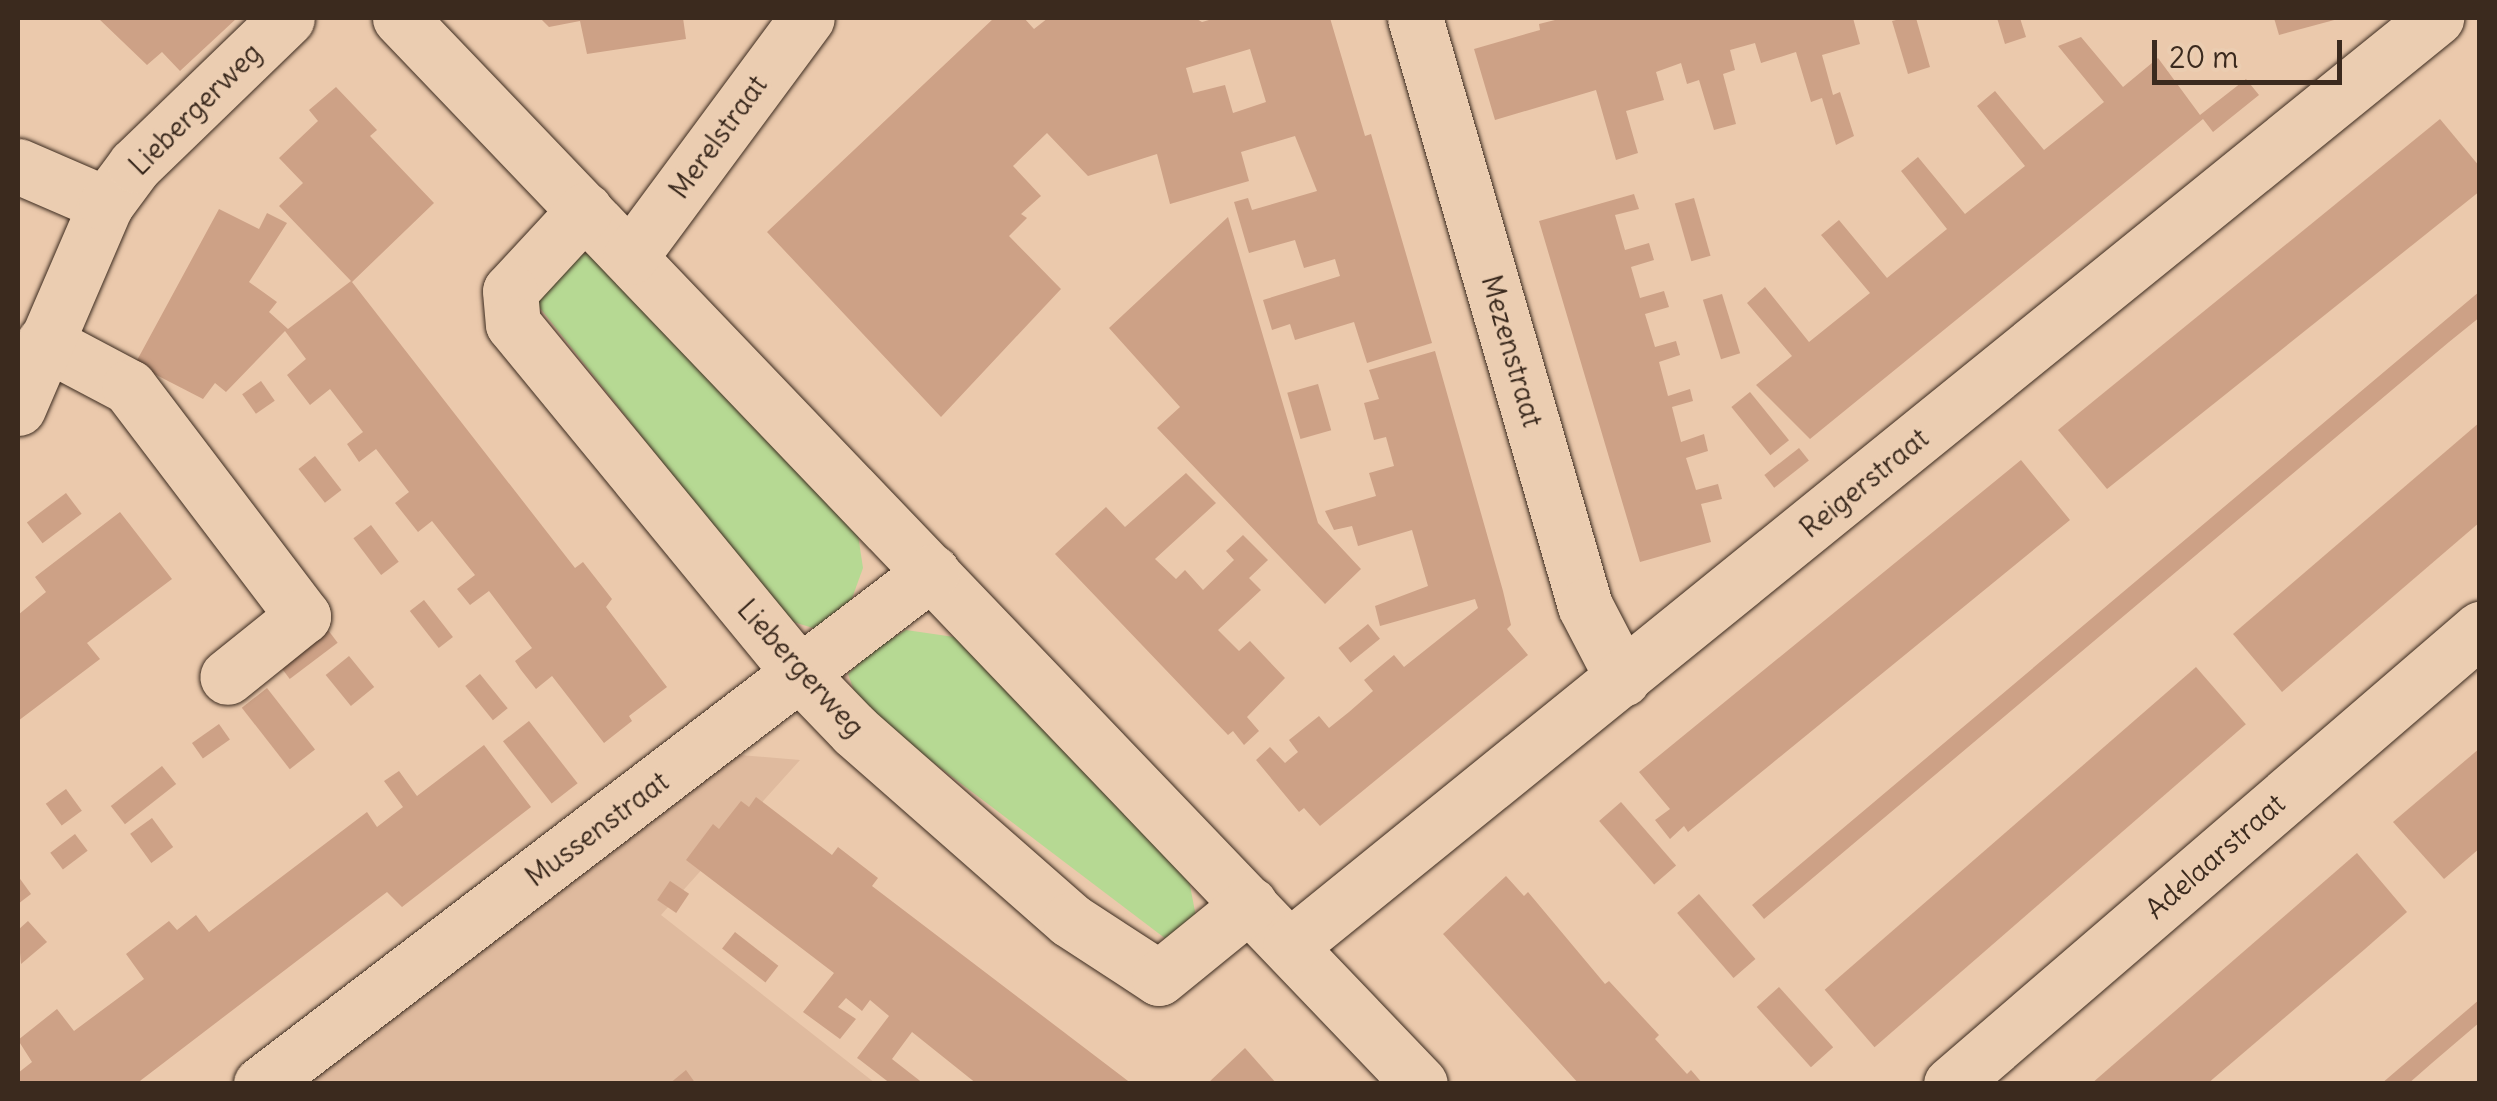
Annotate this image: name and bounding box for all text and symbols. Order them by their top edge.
scale bar [2157,20,2347,82]
street label: Liebergerweg [122,36,268,182]
text: 20 m [2169,38,2239,76]
street label: Merelstraat [662,69,774,205]
street label: Mezenstraat [1474,271,1550,431]
street label: Reigerstraat [1793,421,1935,545]
street label: Liebergerweg [731,592,871,744]
street label: Mussenstraat [519,764,675,894]
street label: Adelaarstraat [2138,786,2292,926]

